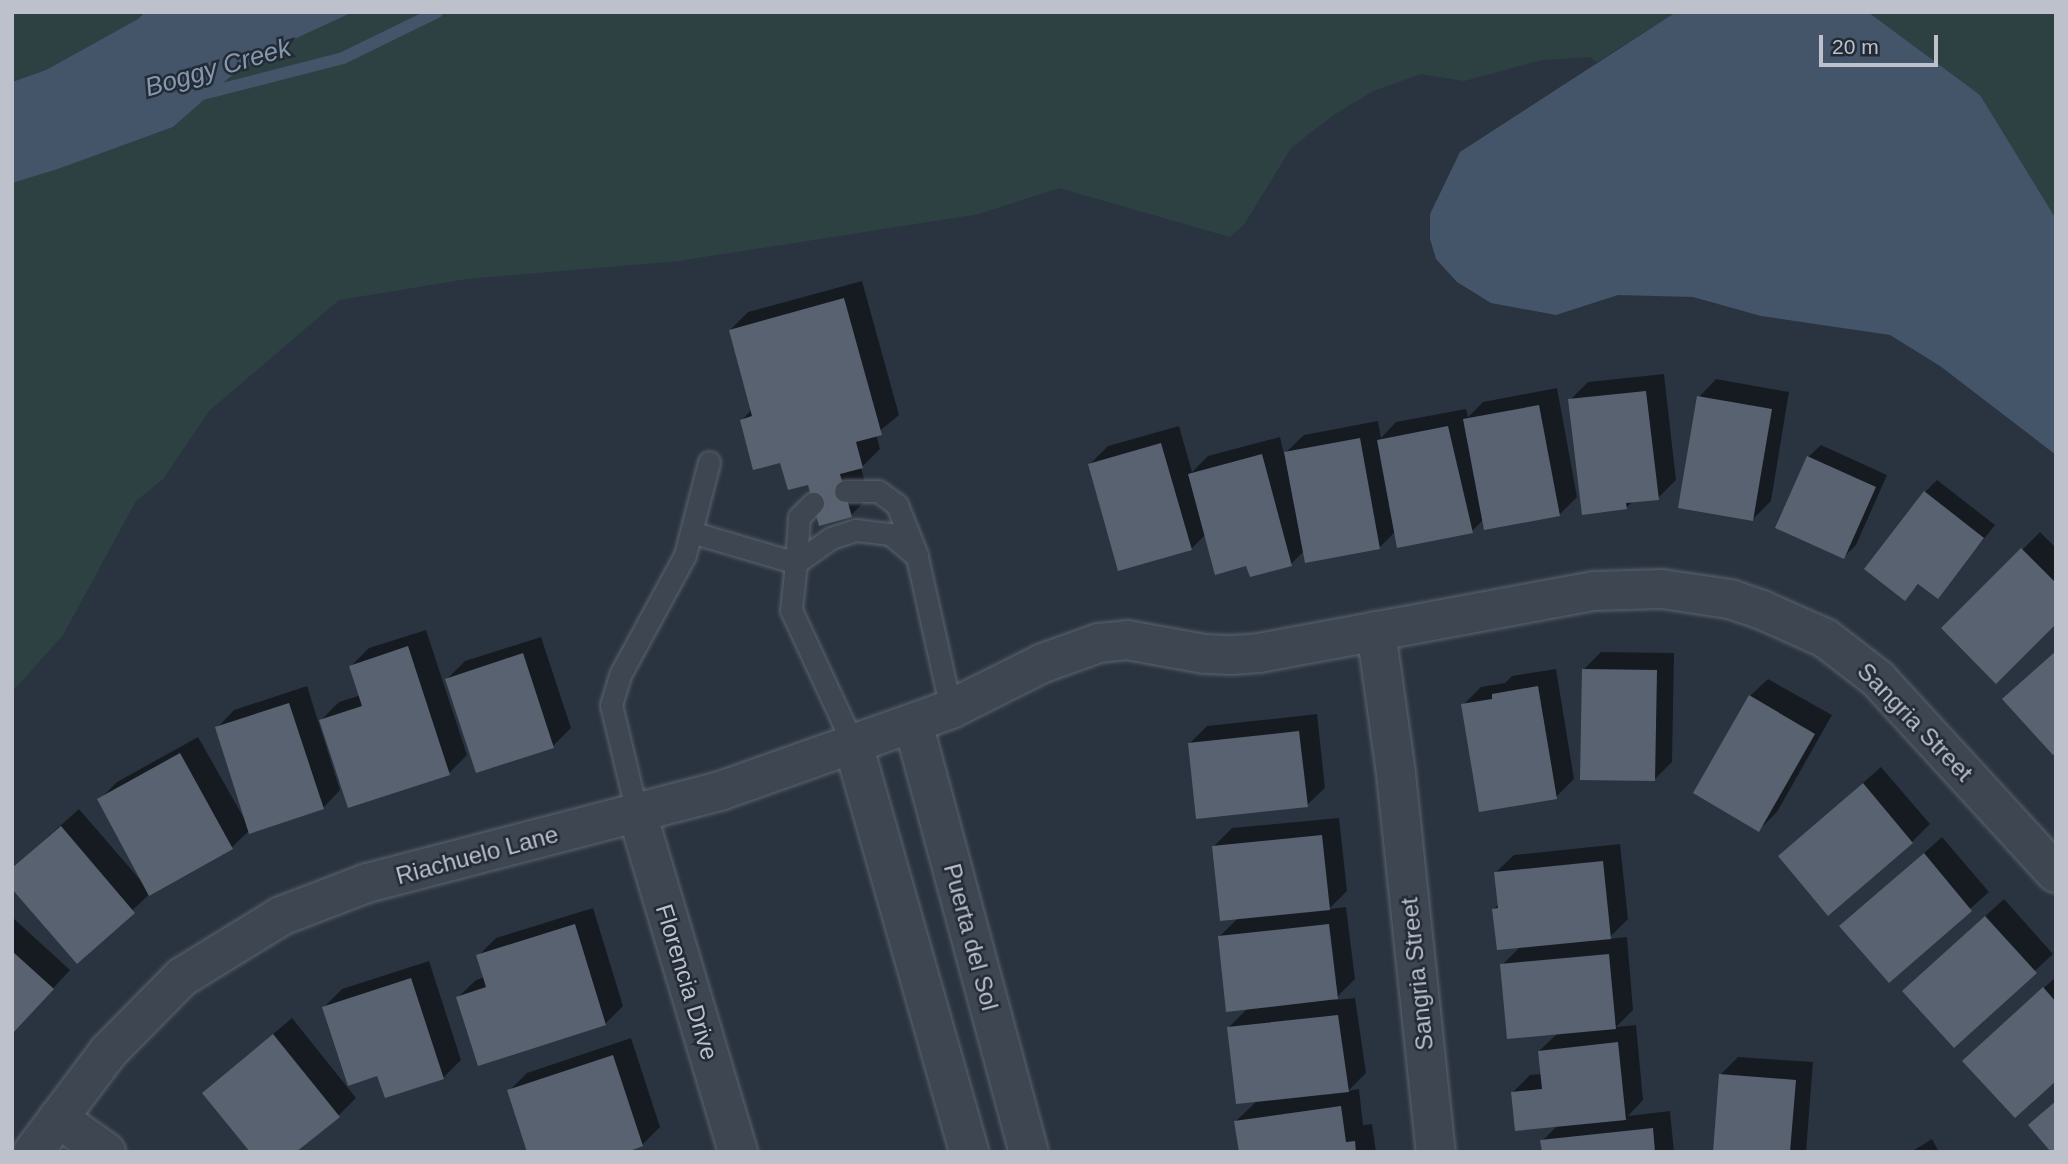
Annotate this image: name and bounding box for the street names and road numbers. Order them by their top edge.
street label: Sangria Street [1851,657,1979,787]
street label: Riachuelo Lane [393,820,561,890]
street label: Puerta del Sol [938,860,1004,1014]
street label: Sangria Street [1395,896,1439,1052]
street label: Florencia Drive [650,901,724,1063]

